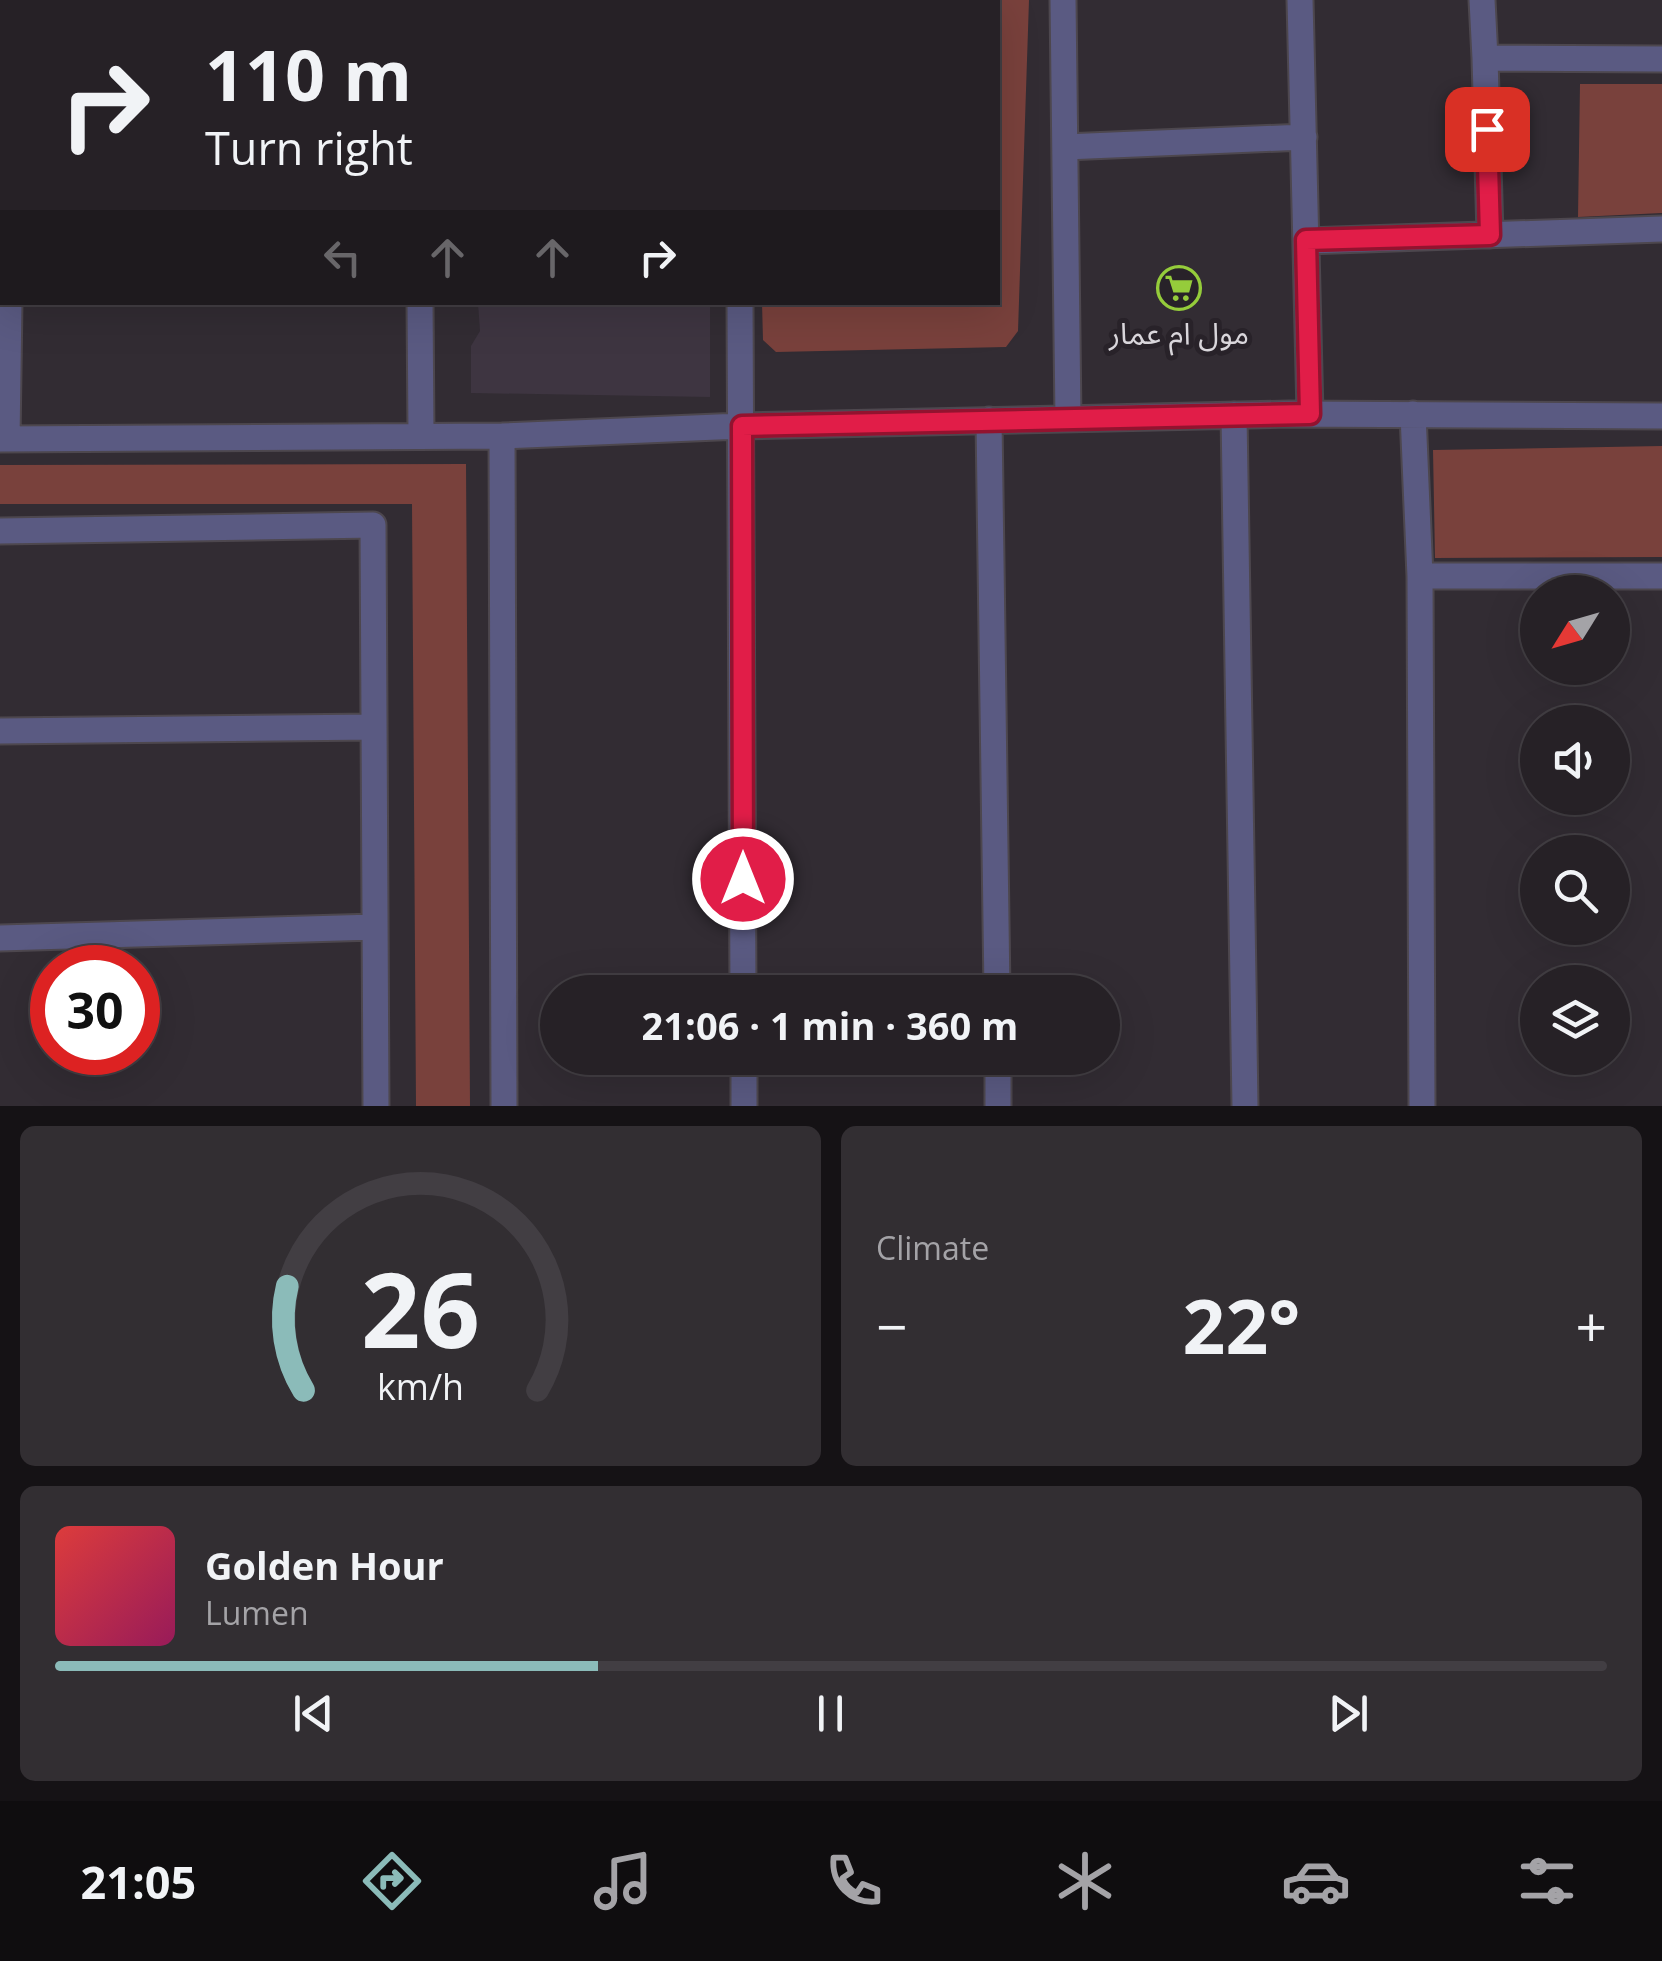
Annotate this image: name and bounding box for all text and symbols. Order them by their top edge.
text: 110 m [205,26,412,122]
icon: right [40,40,170,170]
pin [1445,87,1530,172]
icon: arrive [1460,102,1515,157]
text: Turn right [205,117,413,178]
icon: left [315,230,370,285]
icon: ahead [420,230,475,285]
icon: ahead [525,230,580,285]
icon: right [630,230,685,285]
supermarket icon: مول ام عمار [1156,265,1202,311]
place label: مول ام عمار [1108,312,1249,356]
north arrow [1520,575,1630,685]
map controls [1520,575,1630,1075]
button: sound [1520,705,1630,815]
position arrow [691,827,795,931]
button: search [1520,835,1630,945]
speed limit sign: 30 [30,945,160,1075]
button: layers [1520,965,1630,1075]
text: 21:06 · 1 min · 360 m [642,999,1018,1051]
text: Climate [876,1226,989,1269]
text: 26 [361,1237,480,1378]
text: 22° [1183,1274,1300,1376]
text: − [876,1288,907,1363]
text: + [1576,1288,1607,1363]
text: km/h [377,1362,464,1410]
text: Golden Hour [205,1539,444,1591]
text: Lumen [205,1591,309,1634]
icon: previous [286,1686,341,1741]
icon: pause [803,1686,858,1741]
icon: next [1321,1686,1376,1741]
icon: directions [357,1846,427,1916]
icon: music [588,1846,658,1916]
icon: phone [819,1846,889,1916]
icon: climate [1050,1846,1120,1916]
icon: car [1281,1846,1351,1916]
icon: filters [1512,1846,1582,1916]
text: 21:05 [80,1851,196,1912]

